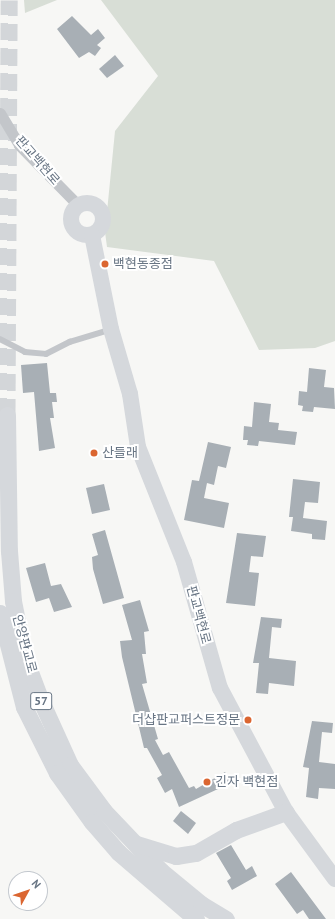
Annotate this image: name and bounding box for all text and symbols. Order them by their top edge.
street label: 판교백현로 [11,133,63,189]
place label: 백현동종점 [113,256,173,272]
marker: 백현동종점 [100,259,110,269]
place label: 산들래 [102,445,138,461]
marker: 산들래 [89,448,99,458]
street label: 판교백현로 [183,584,213,646]
street label: 안양판교로 [9,613,39,675]
road number: 57 [30,691,52,711]
place label: 더샵판교퍼스트정문 [132,712,240,728]
marker: 더샵판교퍼스트정문 [243,715,253,725]
place label: 긴자 백현점 [215,774,278,790]
marker: 긴자 백현점 [202,777,212,787]
north arrow [8,871,48,911]
text: N [29,877,44,891]

